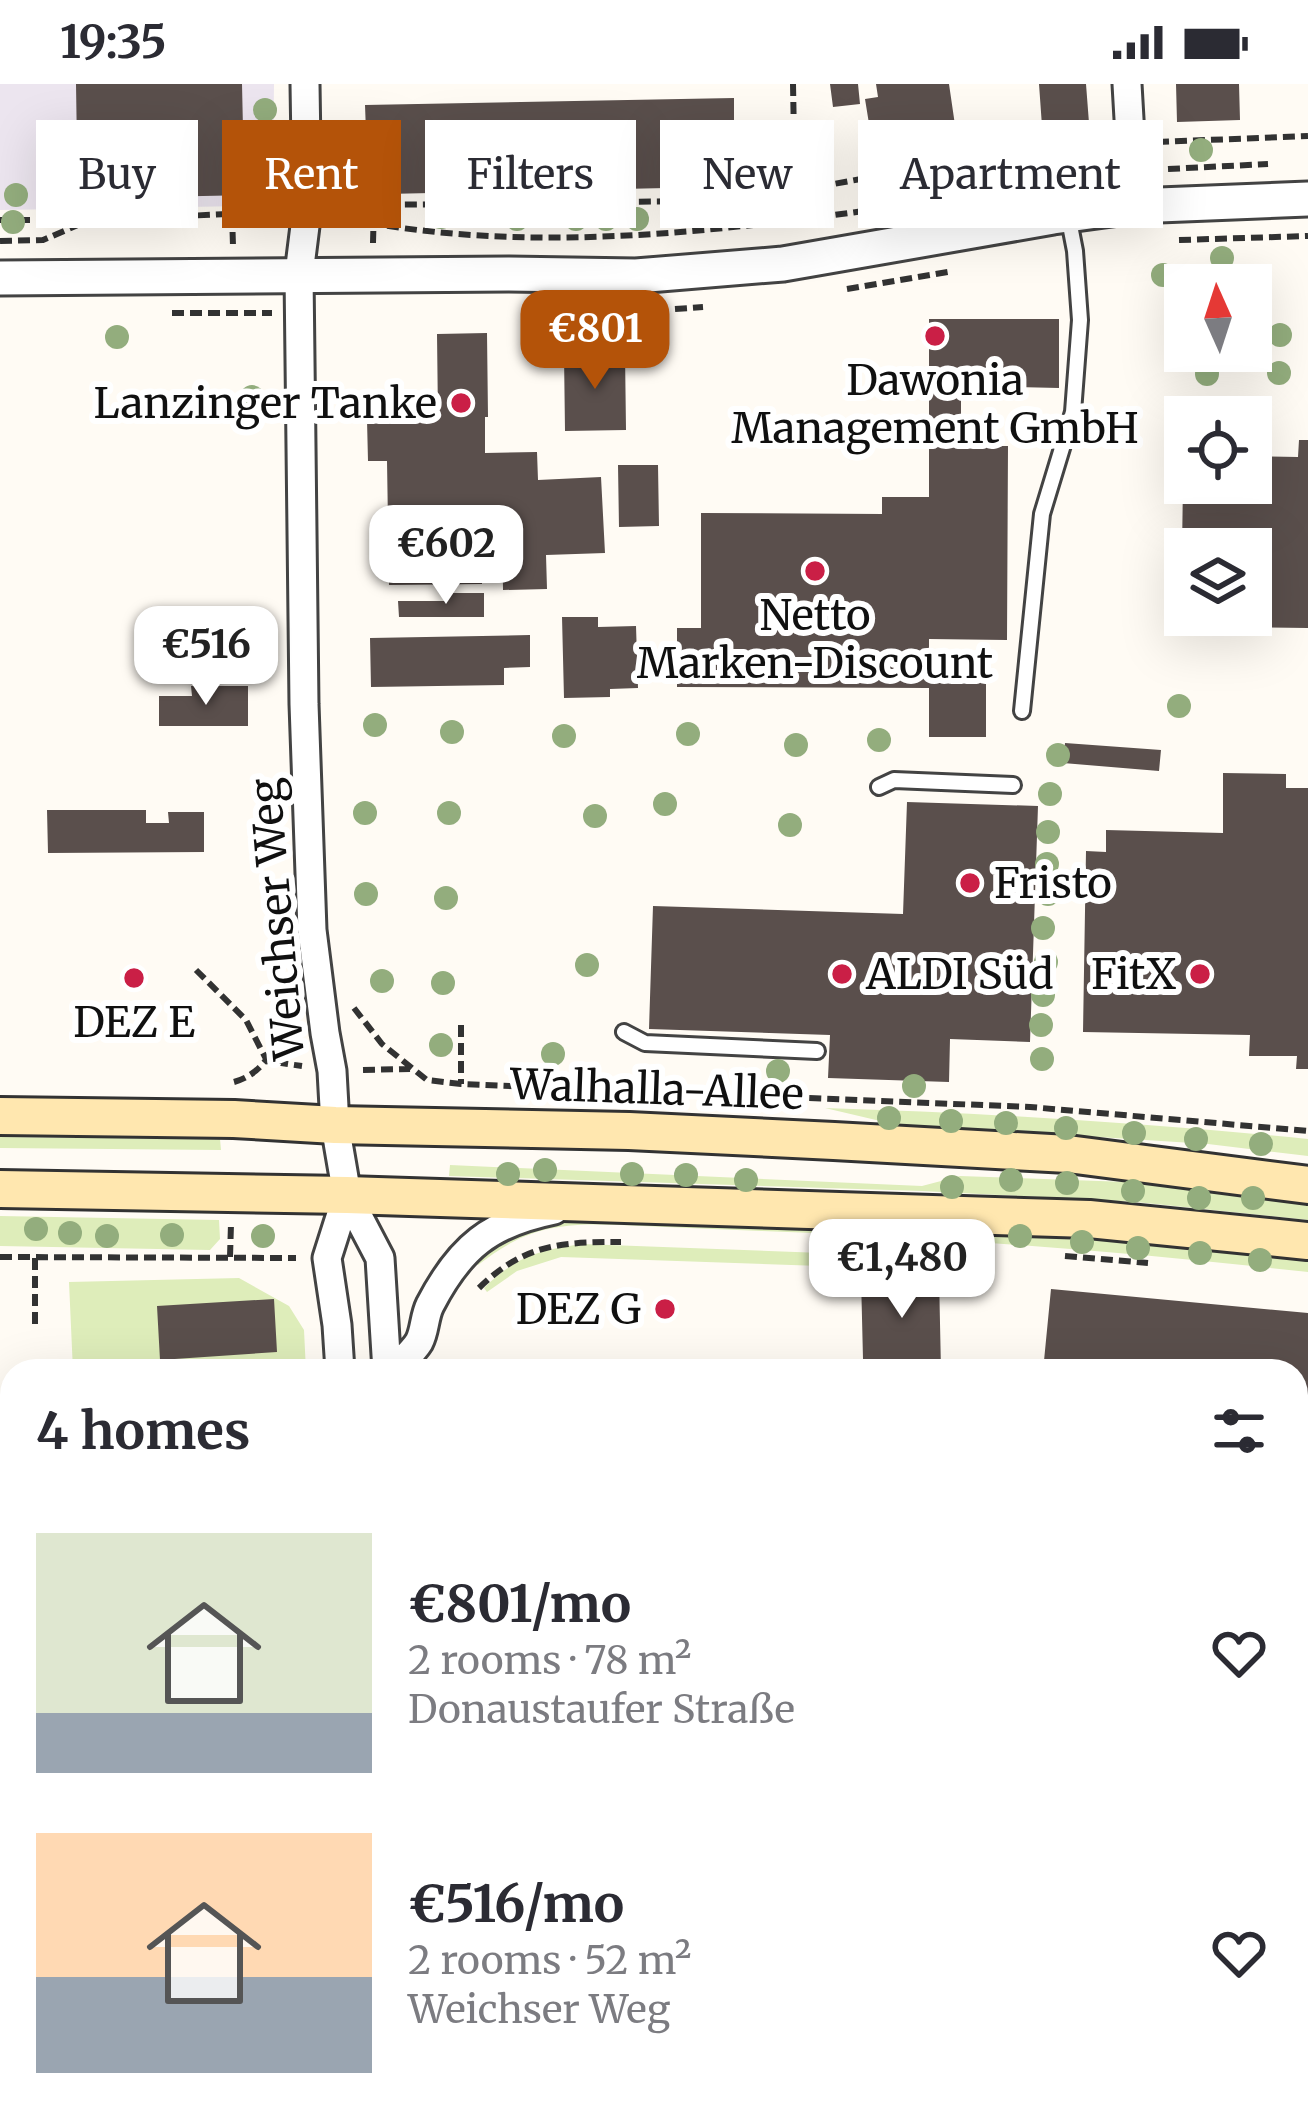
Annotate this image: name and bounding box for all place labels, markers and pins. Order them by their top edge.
pin: €801 [524,290,666,392]
marker: Dawonia Management GmbH [922,323,948,349]
place label: Dawonia Management GmbH [731,354,1139,455]
place label: Lanzinger Tanke [94,377,437,430]
marker: Lanzinger Tanke [448,390,474,416]
pin: €602 [375,505,517,607]
marker: Netto Marken-Discount [802,558,828,584]
place label: Netto Marken-Discount [637,589,993,689]
pin: €516 [135,606,277,708]
place label: Fristo [994,857,1112,909]
marker: Fristo [957,870,983,896]
place label: ALDI Süd [865,948,1053,1000]
place label: FitX [1091,948,1176,1000]
marker: ALDI Süd [829,961,855,987]
marker: FitX [1187,961,1213,987]
marker: DEZ E [121,965,147,991]
place label: DEZ E [73,996,195,1048]
pin: €1,480 [804,1219,1000,1321]
place label: DEZ G [516,1283,641,1335]
marker: DEZ G [652,1296,678,1322]

